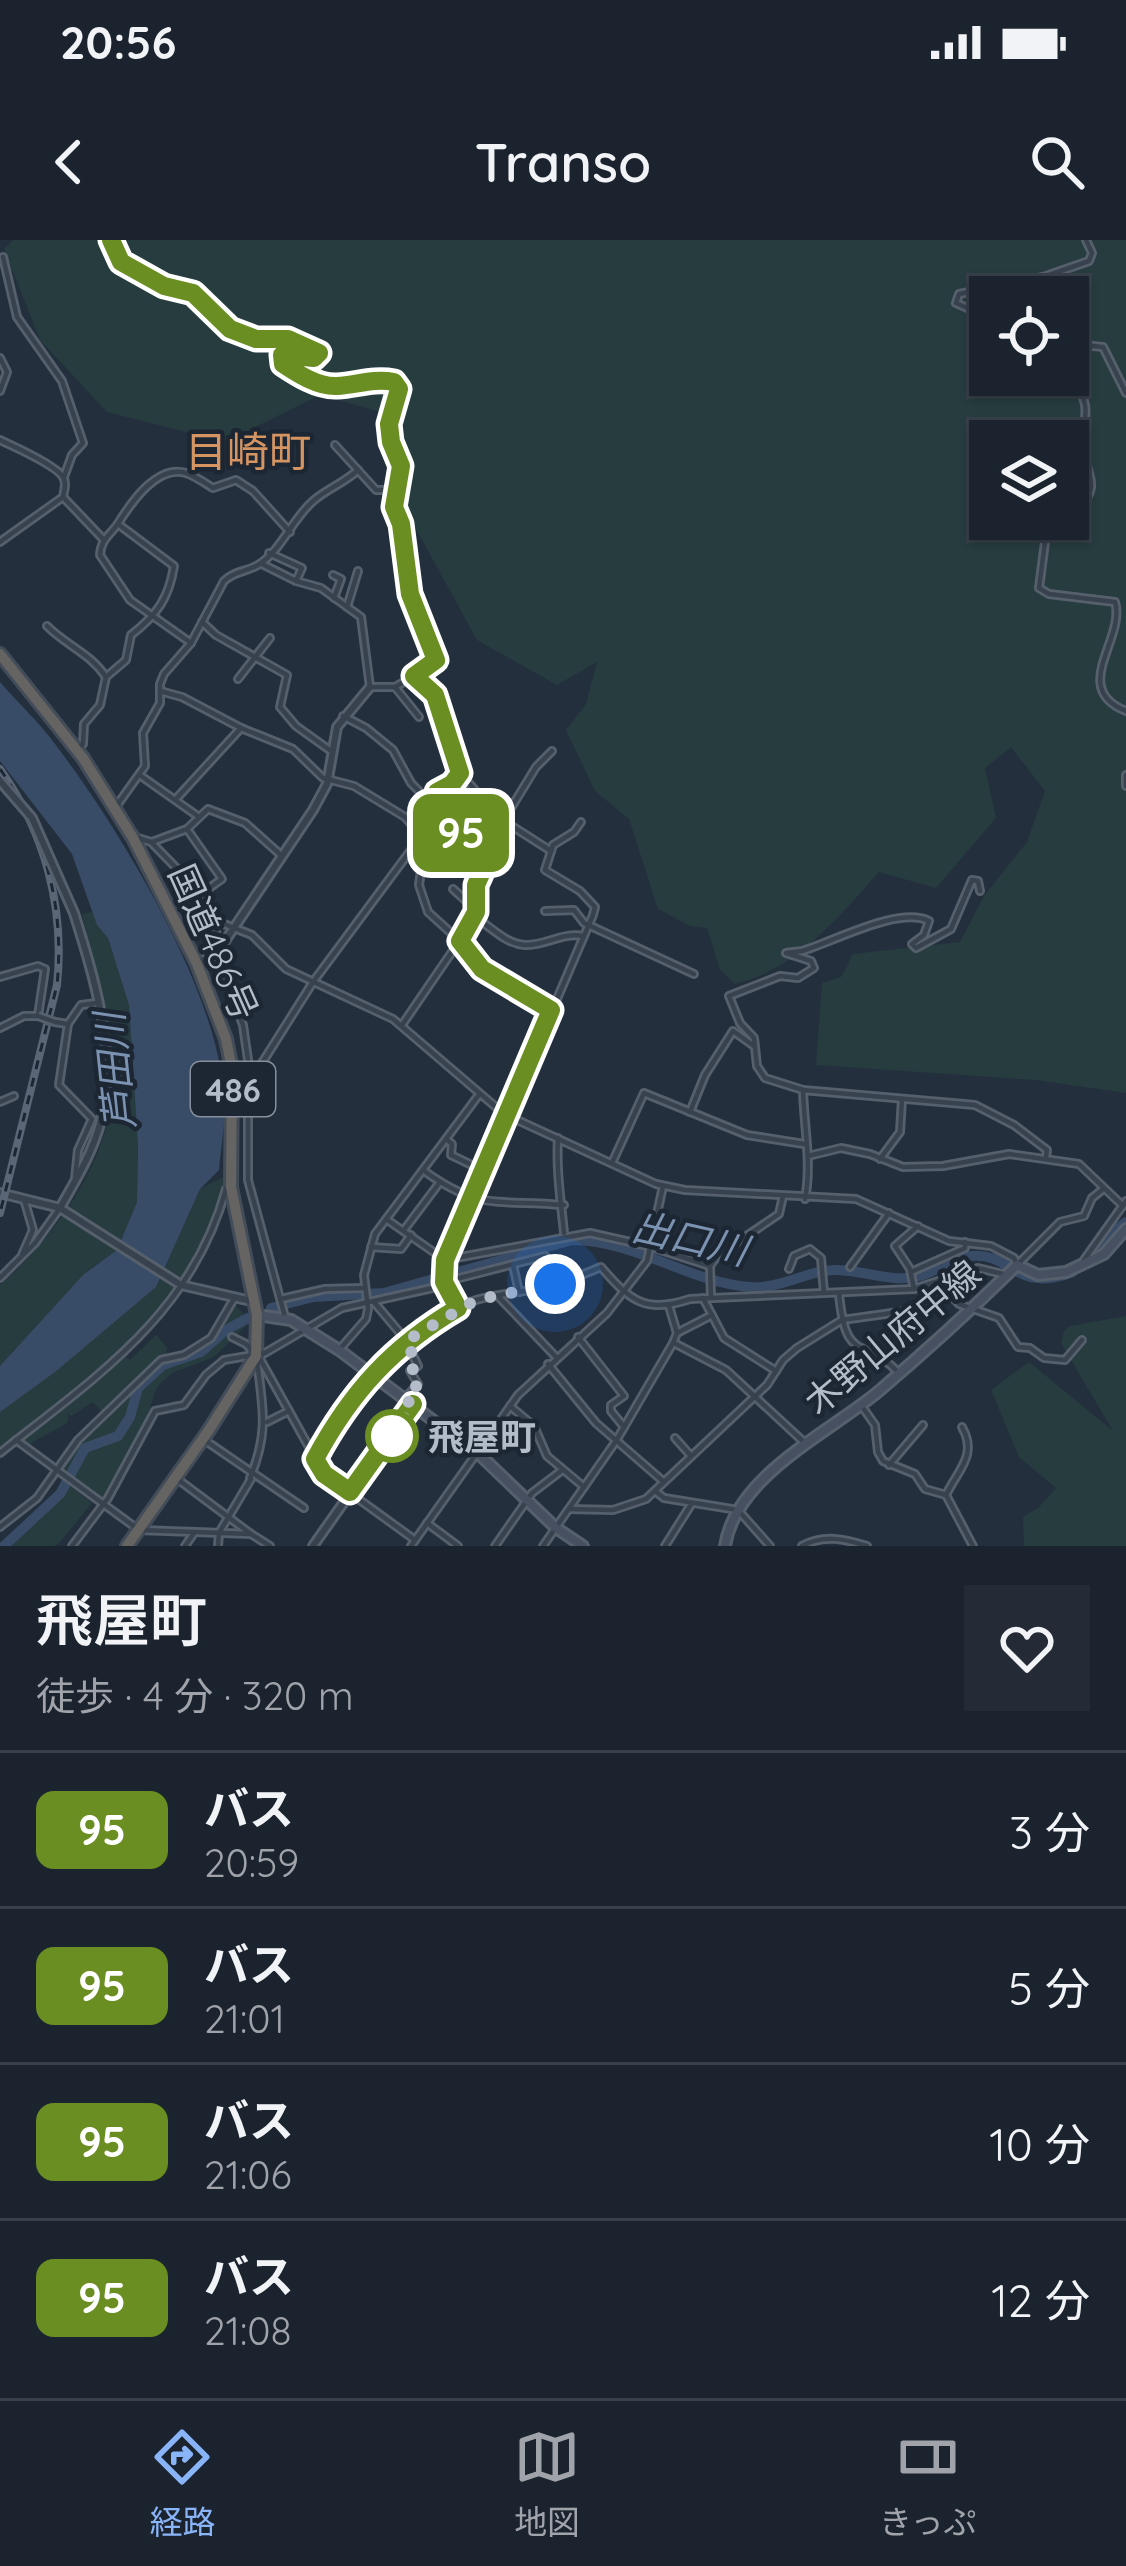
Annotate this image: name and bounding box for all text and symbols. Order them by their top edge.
text: 20:56 [60,14,176,70]
text: Transo [475,128,651,196]
icon: back [36,129,102,195]
icon: search [1024,129,1090,195]
map controls [969,276,1089,540]
button: locate [969,276,1089,396]
button: layers [969,420,1089,540]
district label: 目崎町 [185,425,311,478]
line badge: 95 [407,794,515,872]
text: 95 [437,806,485,859]
street label: 国道486号 [160,857,268,1027]
water label: 芦田川 [83,1006,144,1132]
road number: 486 [191,1062,275,1116]
water label: 出口川 [627,1201,756,1276]
street label: 木野山府中線 [795,1250,989,1424]
your location [525,1254,585,1314]
marker: 飛屋町 [367,1411,417,1461]
place label: 飛屋町 [428,1414,536,1459]
text: 飛屋町 [36,1584,207,1655]
button: heart [964,1585,1090,1711]
text: 徒歩 · 4 分 · 320 m [36,1671,353,1720]
text: バス [204,1780,294,1836]
text: 95 [78,1803,126,1856]
text: 3 分 [1009,1804,1090,1860]
text: 20:59 [204,1838,299,1887]
text: バス [204,1936,294,1992]
text: 95 [78,1959,126,2012]
text: 5 分 [1008,1960,1090,2016]
text: 21:01 [204,1994,285,2043]
text: バス [204,2092,294,2148]
text: 95 [78,2115,126,2168]
text: 10 分 [989,2116,1090,2172]
text: 21:06 [204,2150,292,2199]
text: バス [204,2248,294,2304]
text: 95 [78,2271,126,2324]
text: 12 分 [991,2272,1090,2328]
text: 21:08 [204,2306,292,2355]
tab: 経路 [149,2424,215,2544]
tab: 地図 [514,2424,580,2544]
tab: きっぷ [879,2424,977,2544]

